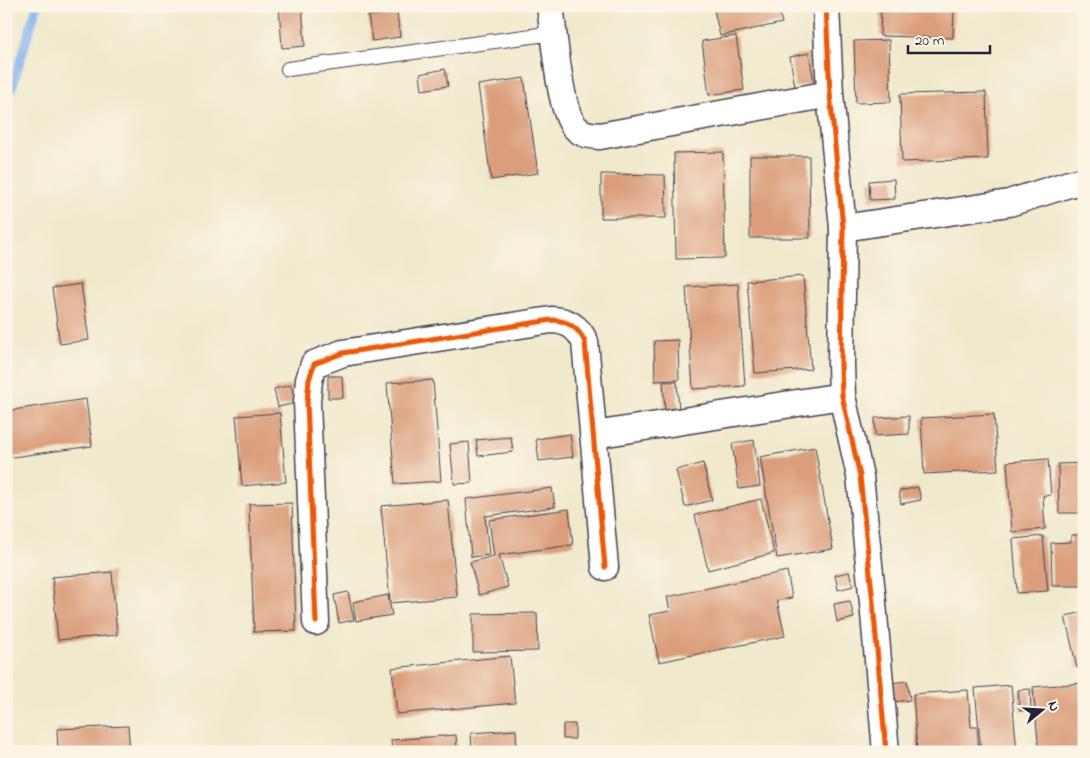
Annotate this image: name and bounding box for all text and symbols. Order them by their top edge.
scale bar [908,22,990,54]
text: 20 m [915,30,945,52]
north arrow [1018,686,1068,736]
text: N [1041,699,1064,714]

